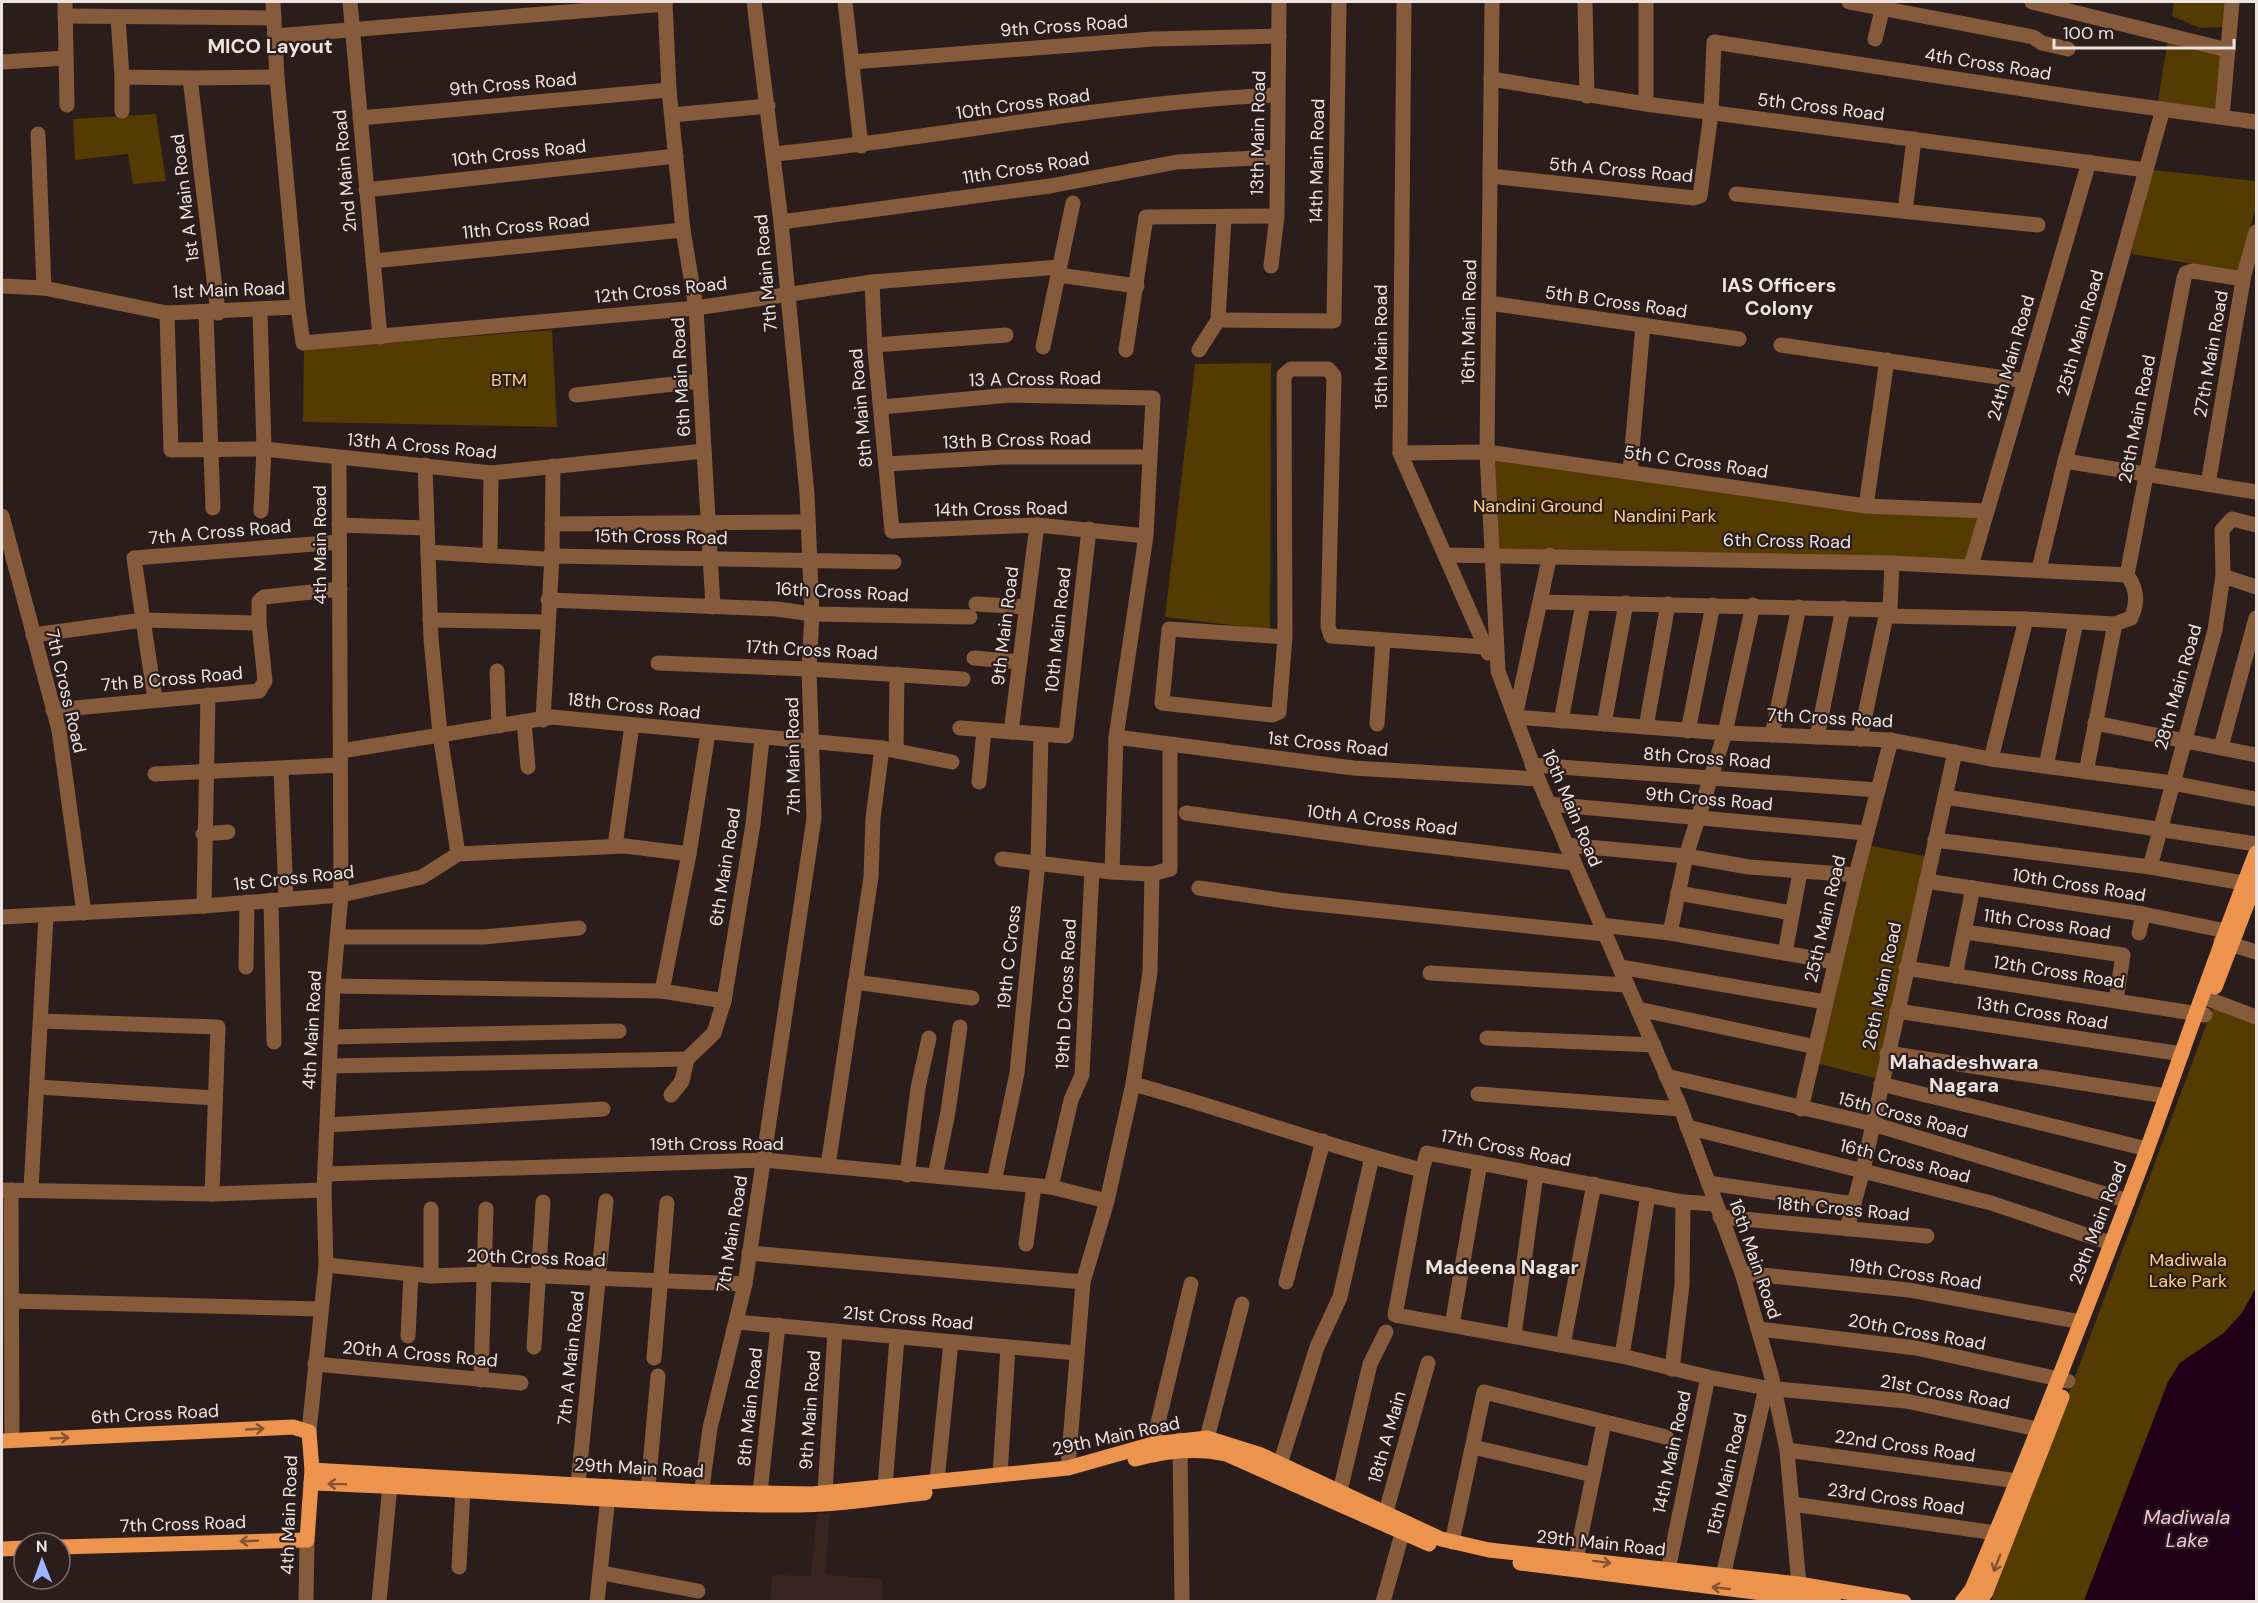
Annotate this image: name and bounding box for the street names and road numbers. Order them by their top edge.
street label: 9th Cross Road [999,10,1129,42]
street label: 4th Cross Road [1923,42,2053,86]
street label: 9th Cross Road [448,66,578,102]
street label: 13th Main Road [1245,70,1271,196]
street label: 10th Cross Road [955,83,1091,125]
street label: 5th Cross Road [1756,87,1886,127]
street label: 14th Main Road [1304,98,1330,224]
street label: 2nd Main Road [328,109,362,233]
street label: 1st A Main Road [165,132,205,264]
street label: 10th Cross Road [451,134,587,172]
street label: 11th Cross Road [961,146,1091,190]
street label: 5th A Cross Road [1548,152,1694,188]
street label: 11th Cross Road [461,207,591,245]
street label: 7th Main Road [749,213,783,333]
street label: 16th Main Road [1456,259,1482,385]
street label: 25th Main Road [2051,267,2109,399]
street label: 12th Cross Road [594,271,728,309]
street label: 1st Main Road [172,276,286,304]
street label: 5th B Cross Road [1543,280,1689,324]
street label: 15th Main Road [1369,284,1393,410]
street label: 27th Main Road [2188,289,2234,419]
street label: 24th Main Road [1982,292,2040,424]
street label: 6th Main Road [666,317,696,437]
street label: 8th Main Road [844,347,878,469]
street label: 26th Main Road [2113,353,2161,485]
street label: 13 A Cross Road [969,366,1101,392]
street label: 13th B Cross Road [942,425,1092,455]
street label: 13th A Cross Road [346,428,498,464]
street label: 5th C Cross Road [1622,440,1770,484]
street label: 4th Main Road [308,485,332,605]
street label: 14th Cross Road [934,496,1068,522]
street label: 7th A Cross Road [148,514,292,550]
street label: 15th Cross Road [594,524,728,550]
street label: 6th Cross Road [1723,528,1851,554]
street label: 9th Main Road [986,565,1024,687]
street label: 10th Main Road [1039,566,1077,694]
street label: 16th Cross Road [775,577,909,607]
street label: 28th Main Road [2149,621,2207,753]
street label: 7th Cross Road [40,627,92,755]
street label: 17th Cross Road [745,635,879,665]
street label: 7th B Cross Road [100,661,244,697]
street label: 18th Cross Road [566,687,702,725]
street label: 7th Main Road [780,697,806,815]
street label: 7th Cross Road [1766,703,1894,733]
street label: 1st Cross Road [1267,726,1389,762]
street label: 8th Cross Road [1642,742,1772,774]
street label: 16th Main Road [1536,746,1608,870]
street label: 9th Cross Road [1644,781,1774,817]
street label: 10th A Cross Road [1305,799,1459,841]
street label: 6th Main Road [704,806,746,928]
street label: 25th Main Road [1799,853,1851,985]
street label: 1st Cross Road [233,860,355,896]
street label: 10th Cross Road [2011,863,2147,907]
street label: 11th Cross Road [1982,903,2112,945]
street label: 19th C Cross [992,904,1026,1010]
street label: 19th D Cross Road [1050,918,1082,1070]
street label: 26th Main Road [1857,920,1907,1052]
street label: 12th Cross Road [1992,950,2126,994]
street label: 4th Main Road [297,970,327,1090]
street label: 13th Cross Road [1974,991,2110,1035]
street label: 15th Cross Road [1835,1086,1971,1144]
street label: 17th Cross Road [1439,1124,1573,1172]
street label: 19th Cross Road [650,1132,784,1156]
street label: 16th Cross Road [1837,1133,1973,1189]
street label: 29th Main Road [2064,1158,2132,1288]
street label: 7th Main Road [711,1174,753,1294]
street label: 18th Cross Road [1775,1191,1911,1227]
street label: 16th Main Road [1723,1196,1787,1322]
street label: 20th Cross Road [466,1244,606,1272]
street label: 19th Cross Road [1847,1253,1983,1295]
street label: 7th A Main Road [552,1290,590,1426]
street label: 21st Cross Road [842,1300,974,1336]
street label: 20th Cross Road [1846,1308,1988,1356]
street label: 20th A Cross Road [341,1335,499,1373]
street label: 8th Main Road [732,1346,768,1468]
street label: 9th Main Road [794,1349,826,1471]
street label: 21st Cross Road [1878,1369,2012,1415]
street label: 18th A Main [1362,1388,1412,1486]
street label: 14th Main Road [1647,1388,1697,1516]
street label: 6th Cross Road [90,1399,220,1429]
street label: 15th Main Road [1701,1410,1753,1538]
street label: 29th Main Road [1050,1411,1182,1461]
street label: 22nd Cross Road [1833,1424,1977,1468]
street label: 29th Main Road [573,1453,705,1483]
street label: 4th Main Road [275,1455,303,1575]
street label: 23rd Cross Road [1826,1478,1966,1520]
street label: 7th Cross Road [119,1510,247,1538]
street label: 29th Main Road [1535,1524,1667,1562]

